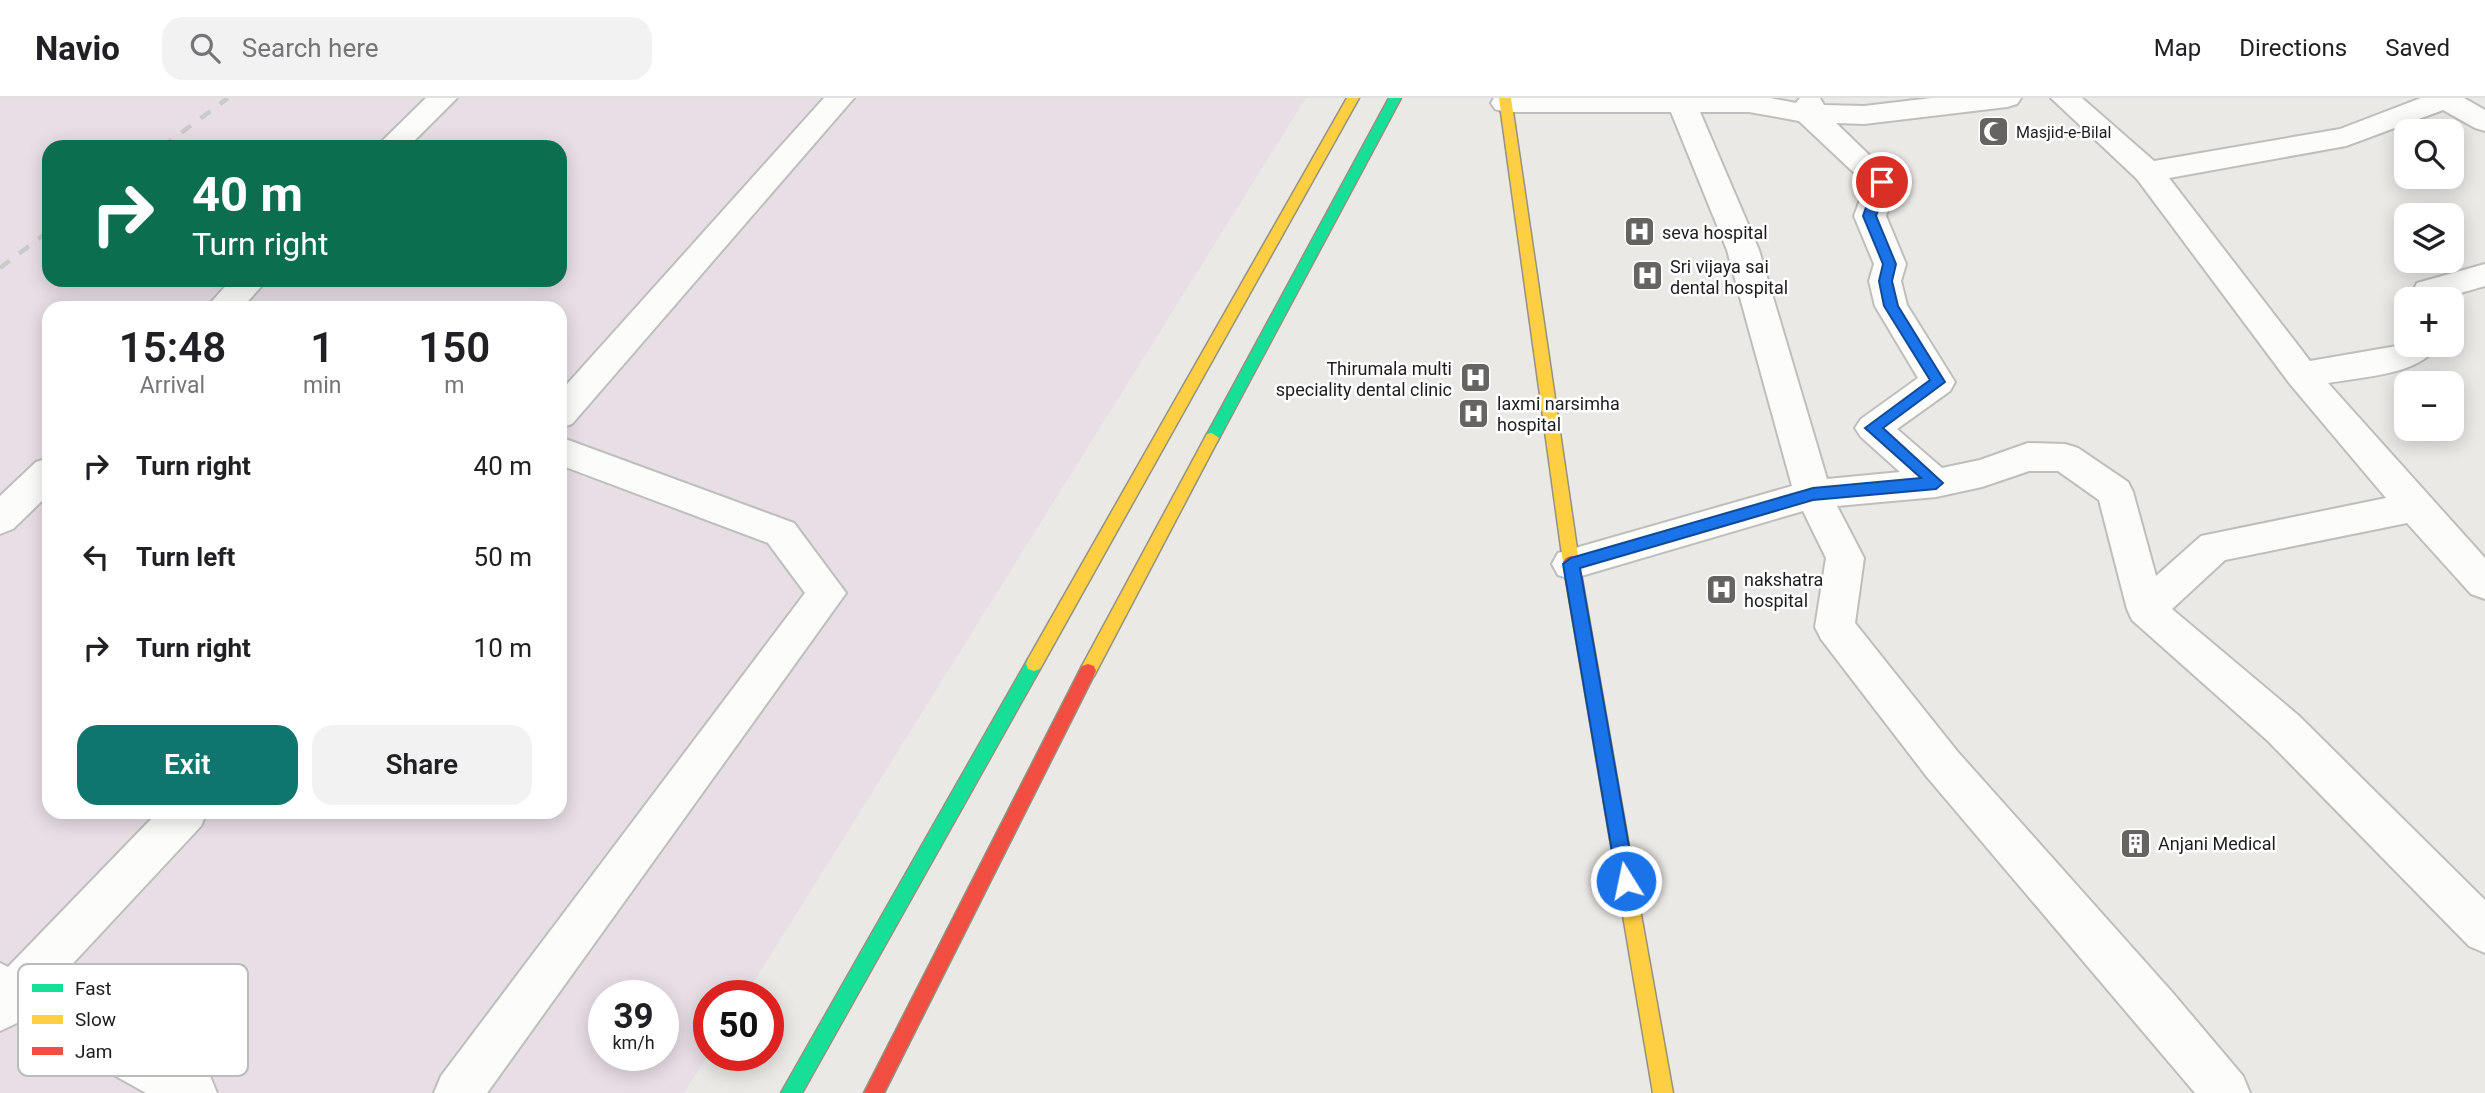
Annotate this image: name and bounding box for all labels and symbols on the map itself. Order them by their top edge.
mosque icon: Masjid-e-Bilal [1976,115,2010,149]
place label: Masjid-e-Bilal [2016,123,2111,142]
pin [1852,152,1912,212]
hospital icon: seva hospital [1622,215,1656,249]
place label: seva hospital [1662,222,1768,243]
place label: Sri vijaya sai dental hospital [1670,256,1788,298]
hospital icon: Sri vijaya sai dental hospital [1630,259,1664,293]
place label: Thirumala multi speciality dental clinic [1276,358,1452,400]
hospital icon: Thirumala multi speciality dental clinic [1458,361,1492,395]
place label: laxmi narsimha hospital [1497,393,1620,435]
hospital icon: laxmi narsimha hospital [1457,396,1491,430]
place label: nakshatra hospital [1744,569,1823,611]
hospital icon: nakshatra hospital [1704,572,1738,606]
building icon: Anjani Medical [2118,826,2152,860]
place label: Anjani Medical [2158,833,2276,854]
position arrow [1589,844,1663,918]
legend [18,964,248,1076]
text: Fast [75,977,112,1000]
speed limit sign: 50 [693,980,784,1071]
text: Slow [75,1008,116,1031]
text: Jam [75,1040,112,1063]

